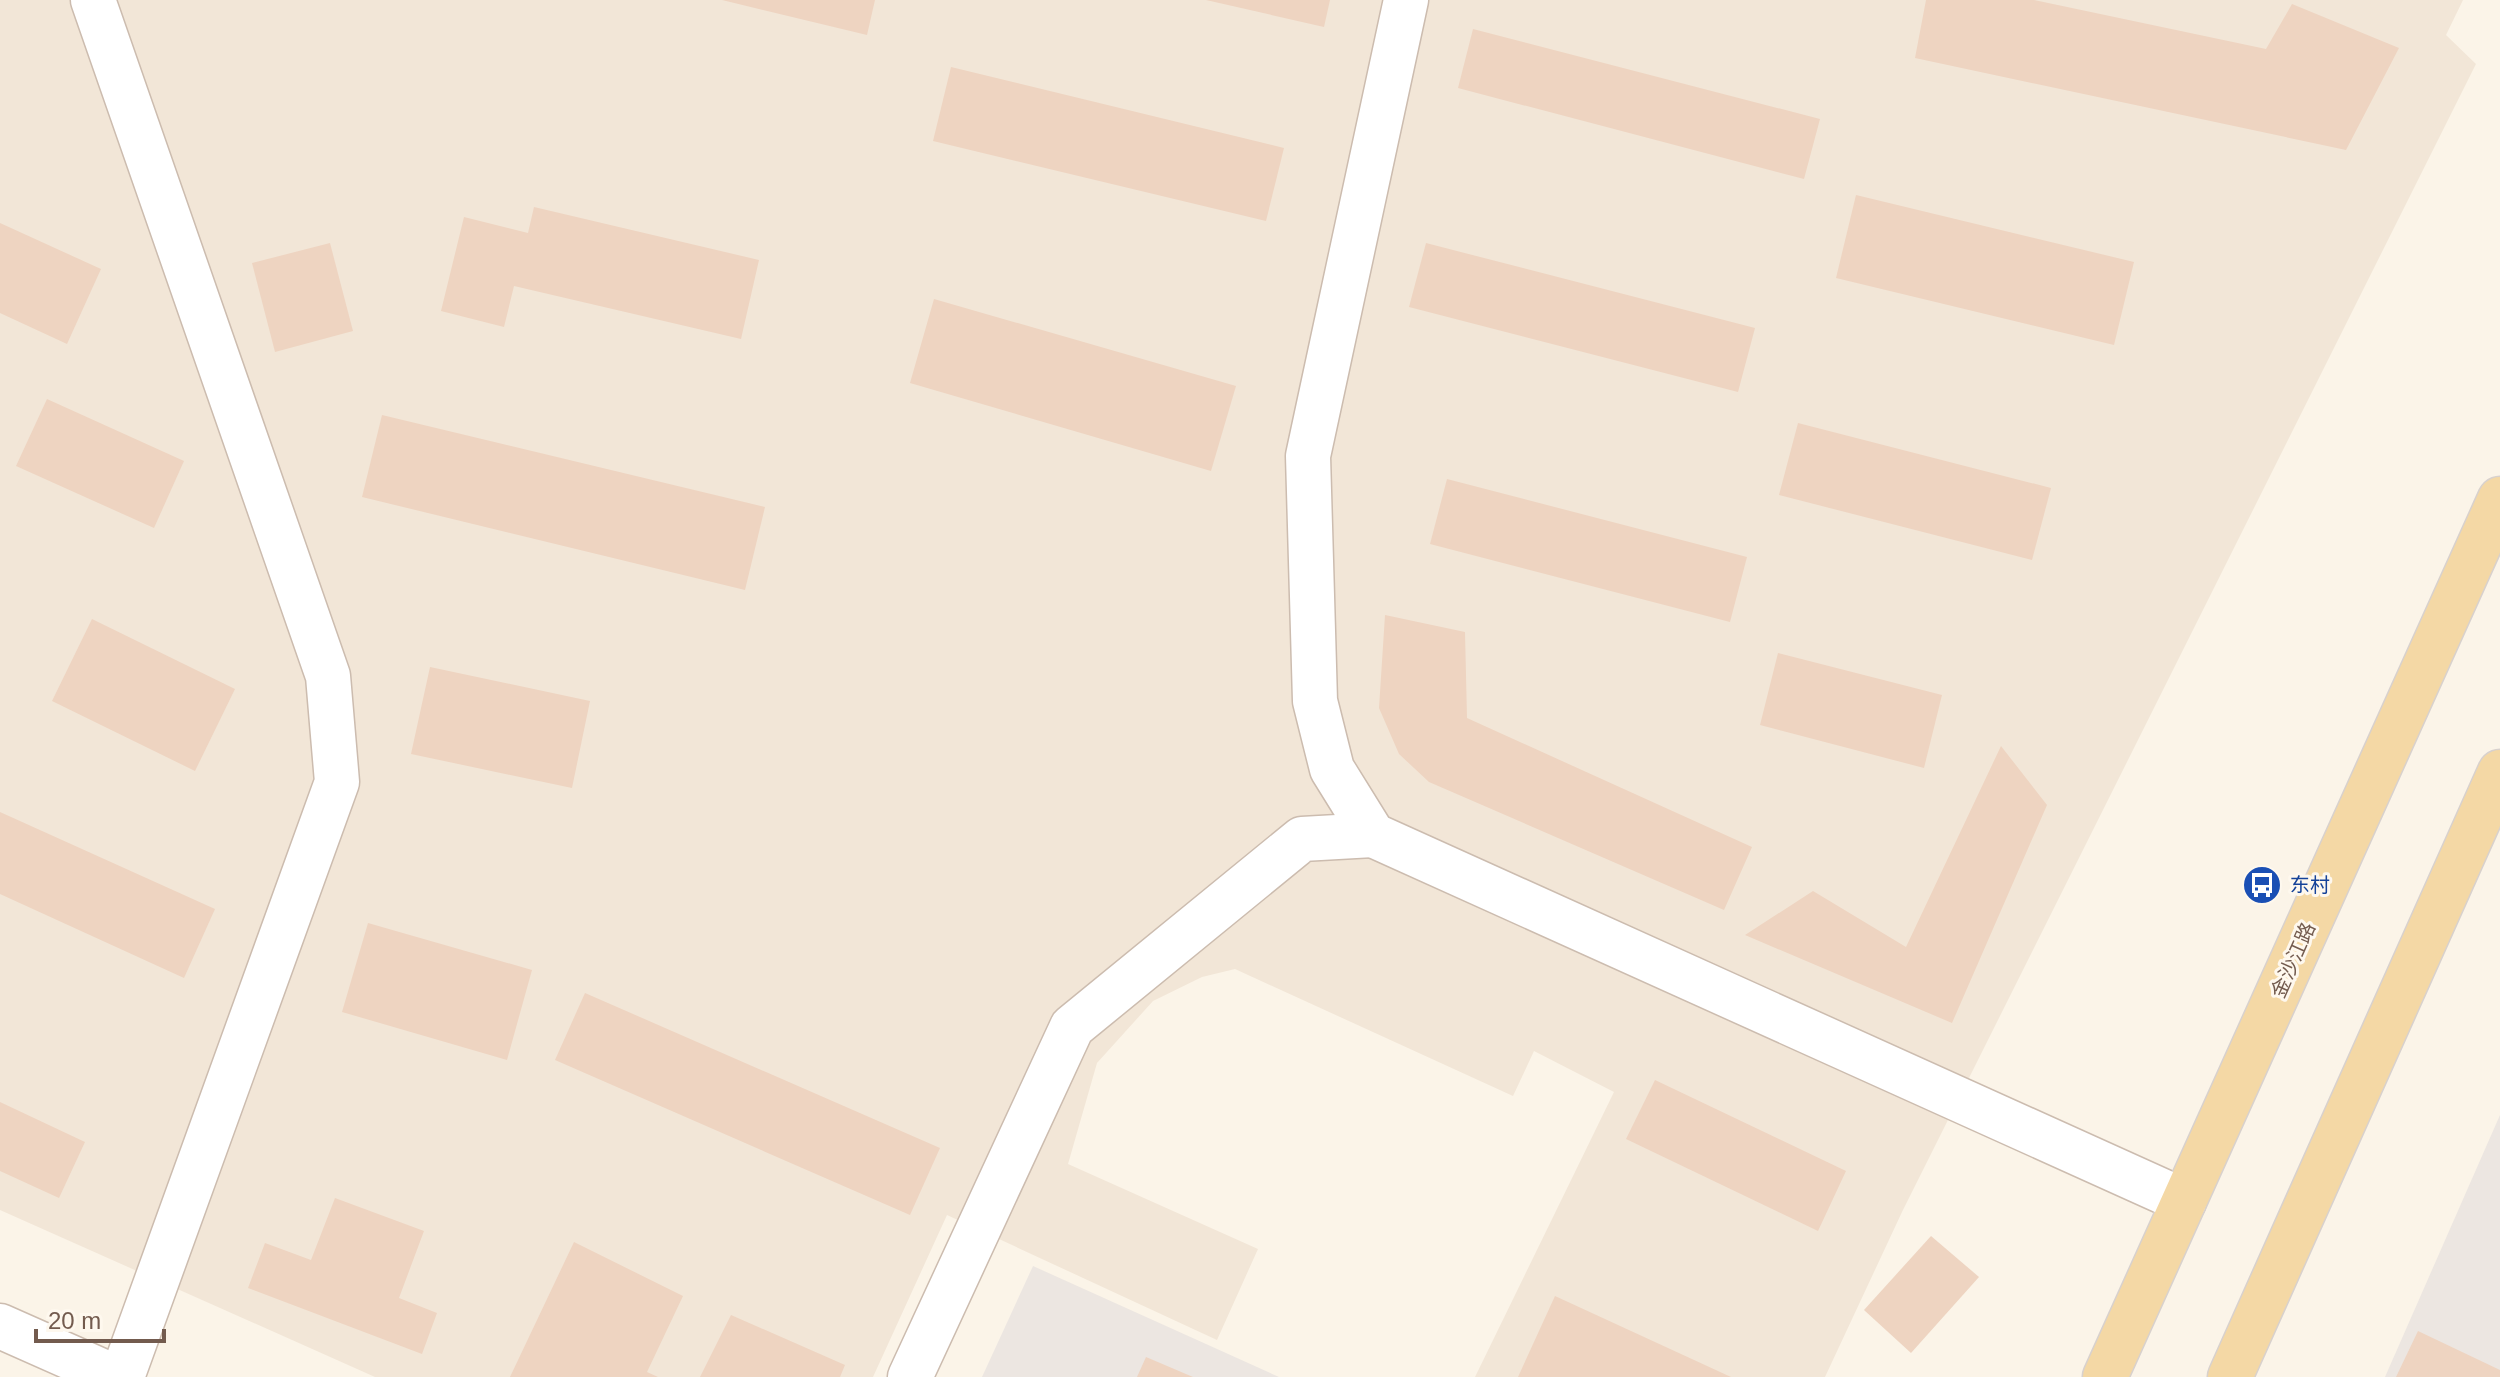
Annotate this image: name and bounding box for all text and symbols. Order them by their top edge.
bus stop icon: 东村 [2241,864,2283,906]
place label: 东村 [2290,874,2330,896]
street label: 金沙江路 [2267,919,2319,1001]
scale bar [36,1293,164,1343]
text: 20 m [48,1307,101,1334]

